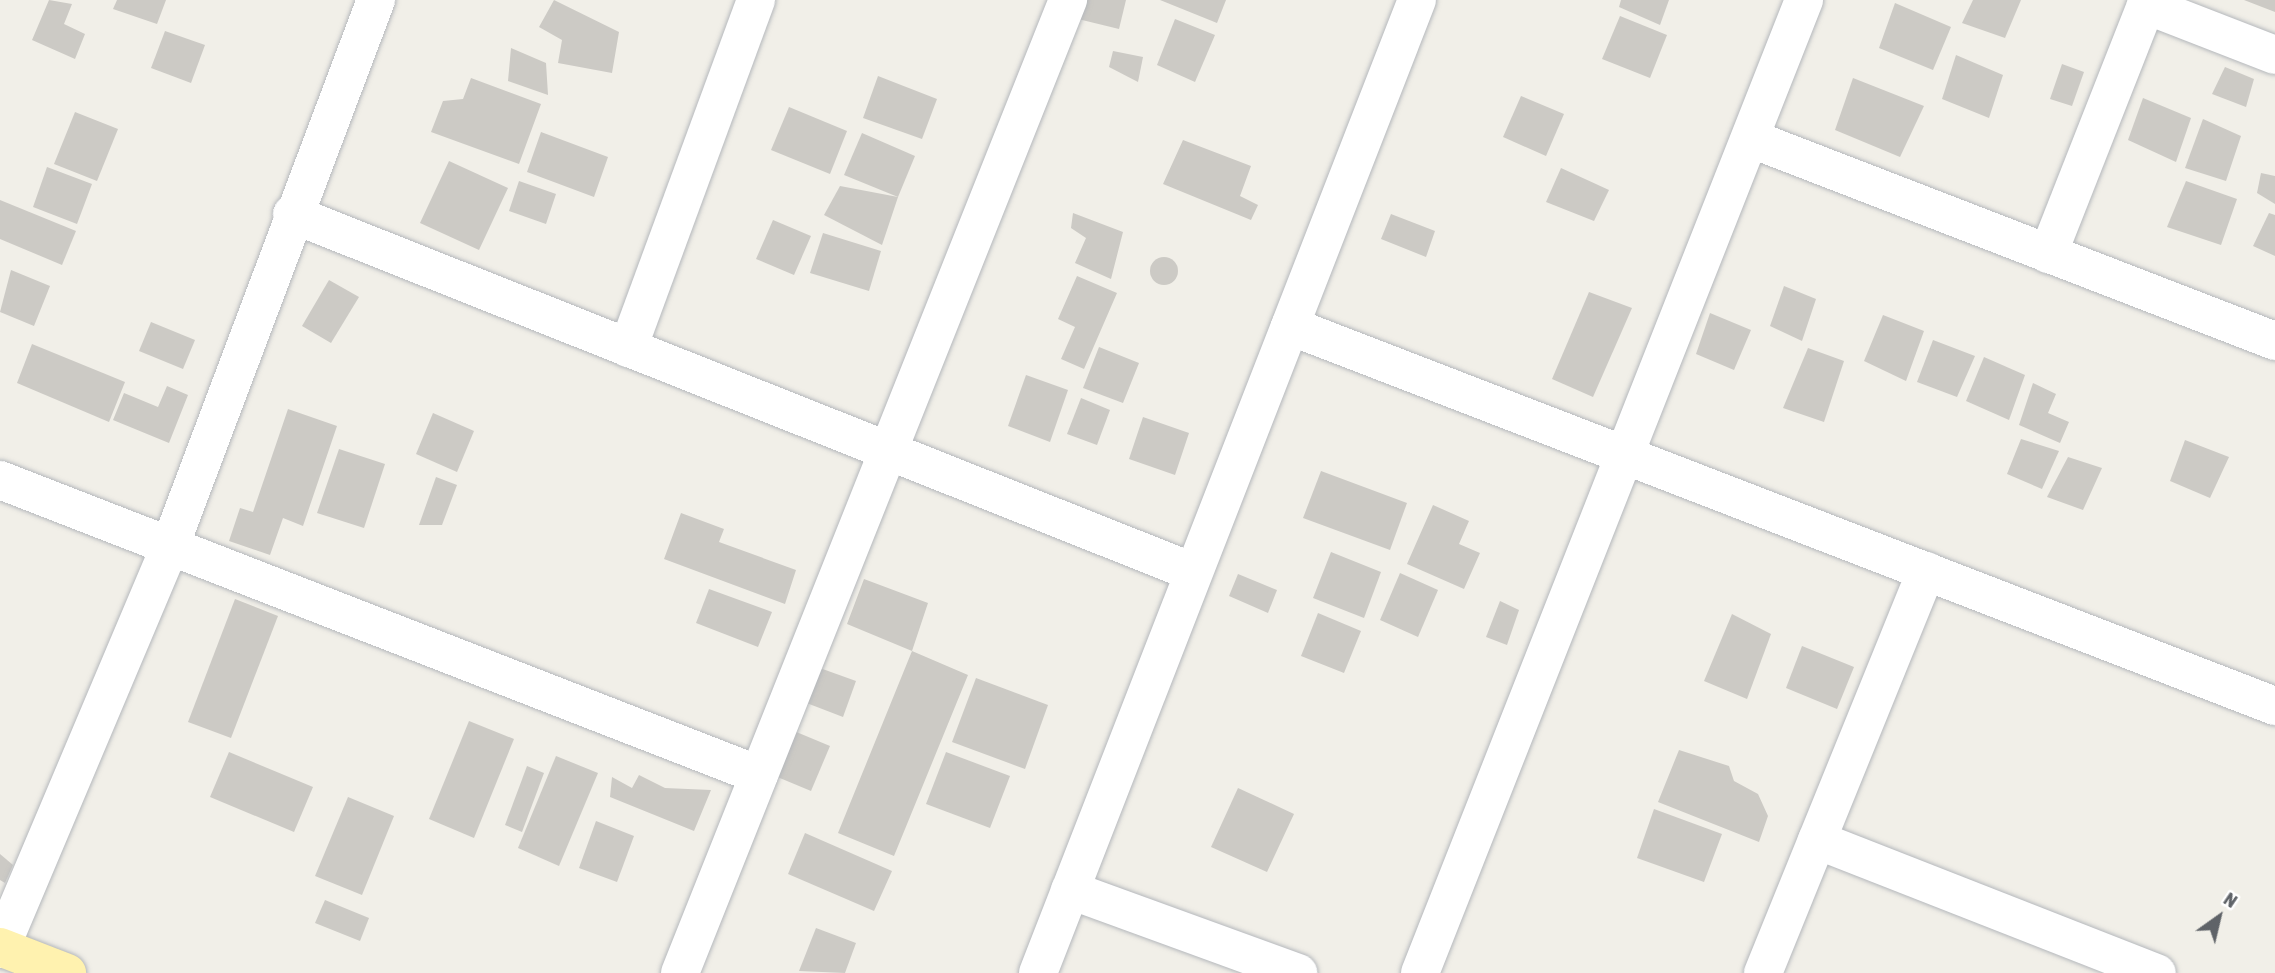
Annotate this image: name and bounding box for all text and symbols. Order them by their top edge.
north arrow [2184,882,2254,952]
text: N [2220,887,2242,912]

